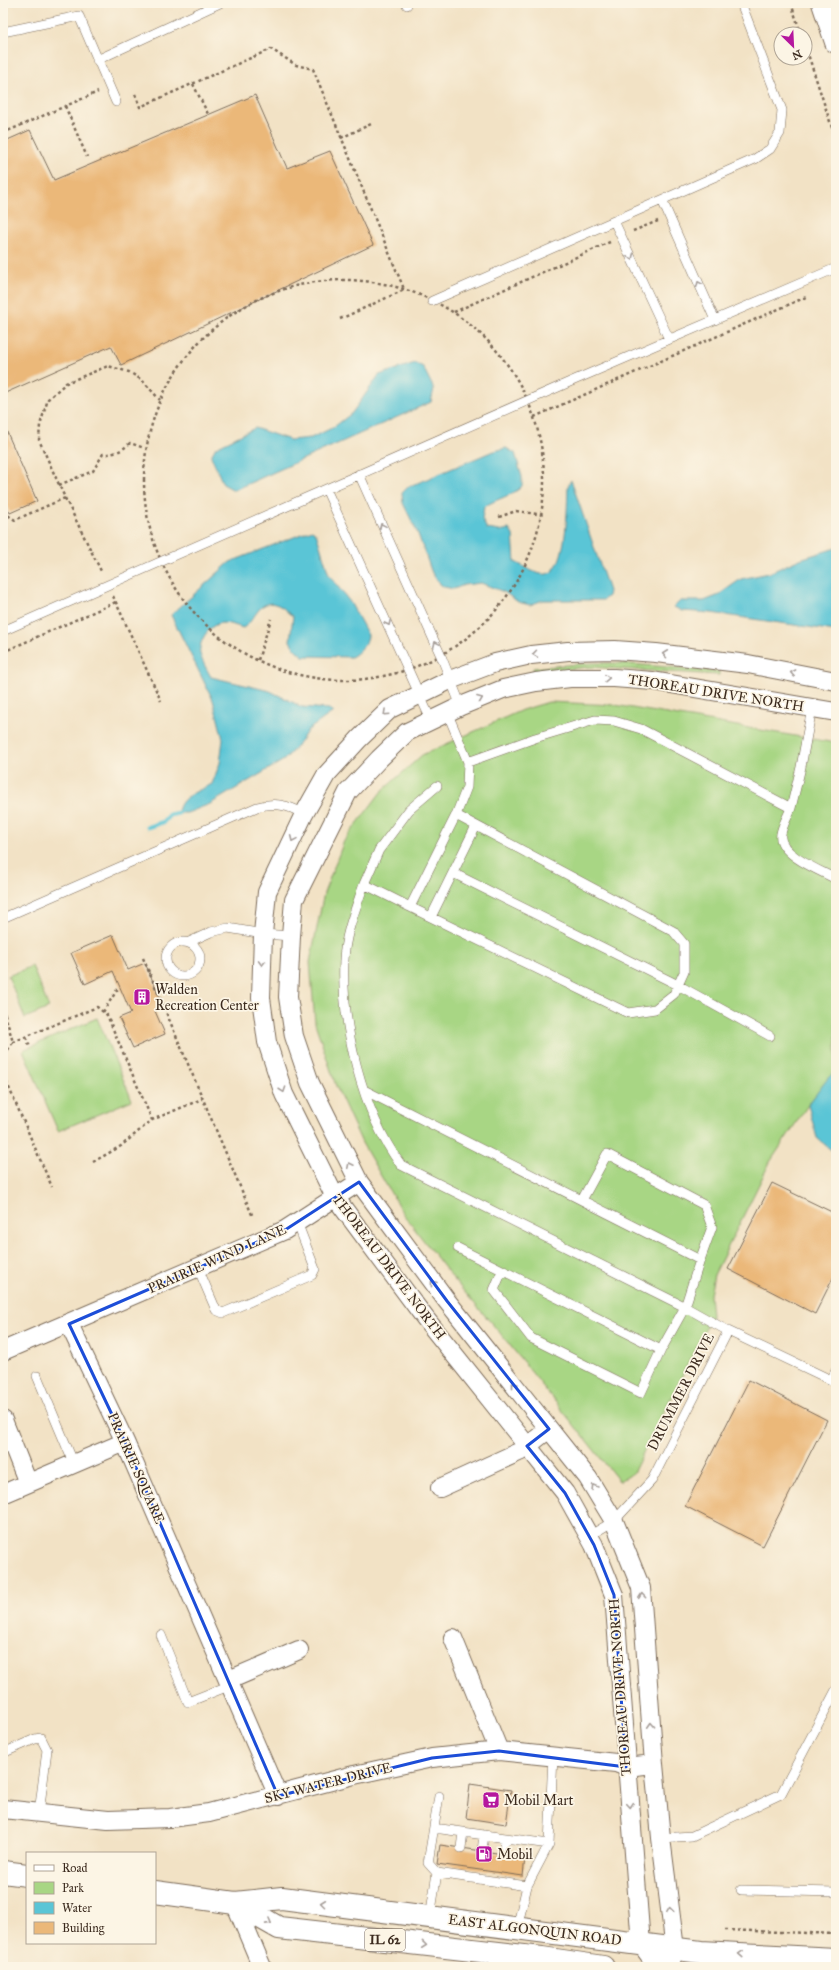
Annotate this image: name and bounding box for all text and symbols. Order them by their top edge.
north arrow [773,26,813,66]
text: N [789,47,804,63]
one-way arrow [626,252,634,260]
one-way arrow [696,280,704,288]
one-way arrow [379,522,387,530]
one-way arrow [383,619,391,626]
one-way arrow [433,641,441,648]
one-way arrow [532,650,538,659]
one-way arrow [662,650,668,659]
one-way arrow [790,669,797,678]
street label: THOREAU DRIVE NORTH [627,671,805,715]
one-way arrow [604,674,610,682]
one-way arrow [476,695,483,703]
one-way arrow [383,709,391,716]
one-way arrow [290,835,298,842]
one-way arrow [258,960,266,966]
place label: Walden Recreation Center [155,981,260,1014]
building icon: Walden Recreation Center [132,987,152,1007]
one-way arrow [278,1086,286,1093]
one-way arrow [347,1162,355,1169]
street label: THOREAU DRIVE NORTH [329,1191,449,1343]
street label: PRAIRIE WIND LANE [145,1221,289,1297]
one-way arrow [431,1280,438,1287]
street label: DRUMMER DRIVE [644,1330,718,1454]
one-way arrow [511,1382,518,1389]
street label: PRAIRIE SQUARE [104,1410,168,1526]
one-way arrow [591,1484,598,1491]
one-way arrow [638,1593,647,1599]
street label: THOREAU DRIVE NORTH [605,1598,635,1776]
one-way arrow [647,1722,656,1728]
street label: SKY WATER DRIVE [263,1759,393,1807]
supermarket icon: Mobil Mart [481,1790,501,1810]
place label: Mobil Mart [504,1792,573,1809]
one-way arrow [625,1802,634,1808]
fuel station icon: Mobil [474,1844,494,1864]
place label: Mobil [497,1846,533,1863]
legend [26,1852,156,1944]
text: Road [62,1861,88,1875]
text: Park [62,1881,84,1895]
one-way arrow [320,1899,326,1908]
text: Water [62,1901,92,1915]
one-way arrow [666,1907,675,1913]
street label: EAST ALGONQUIN ROAD [447,1911,623,1949]
one-way arrow [265,1918,272,1925]
text: Building [62,1921,105,1936]
road number: IL 62 [365,1929,405,1951]
one-way arrow [421,1940,427,1949]
one-way arrow [738,1950,744,1958]

